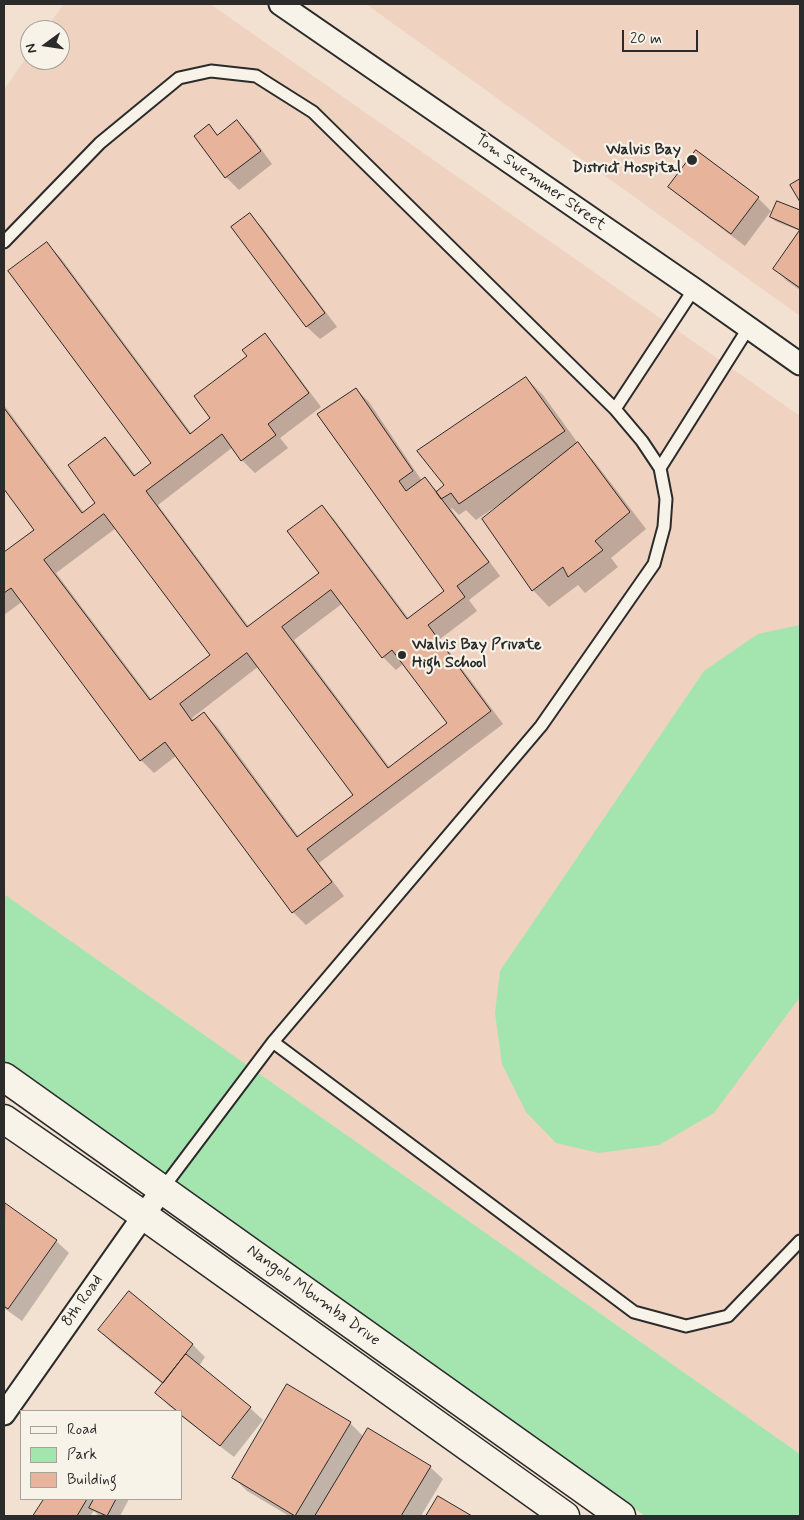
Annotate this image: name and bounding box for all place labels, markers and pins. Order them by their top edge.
place label: Walvis Bay District Hospital [572,141,681,179]
marker: Walvis Bay District Hospital [685,153,699,167]
place label: Walvis Bay Private High School [412,636,542,674]
marker: Walvis Bay Private High School [396,649,408,661]

